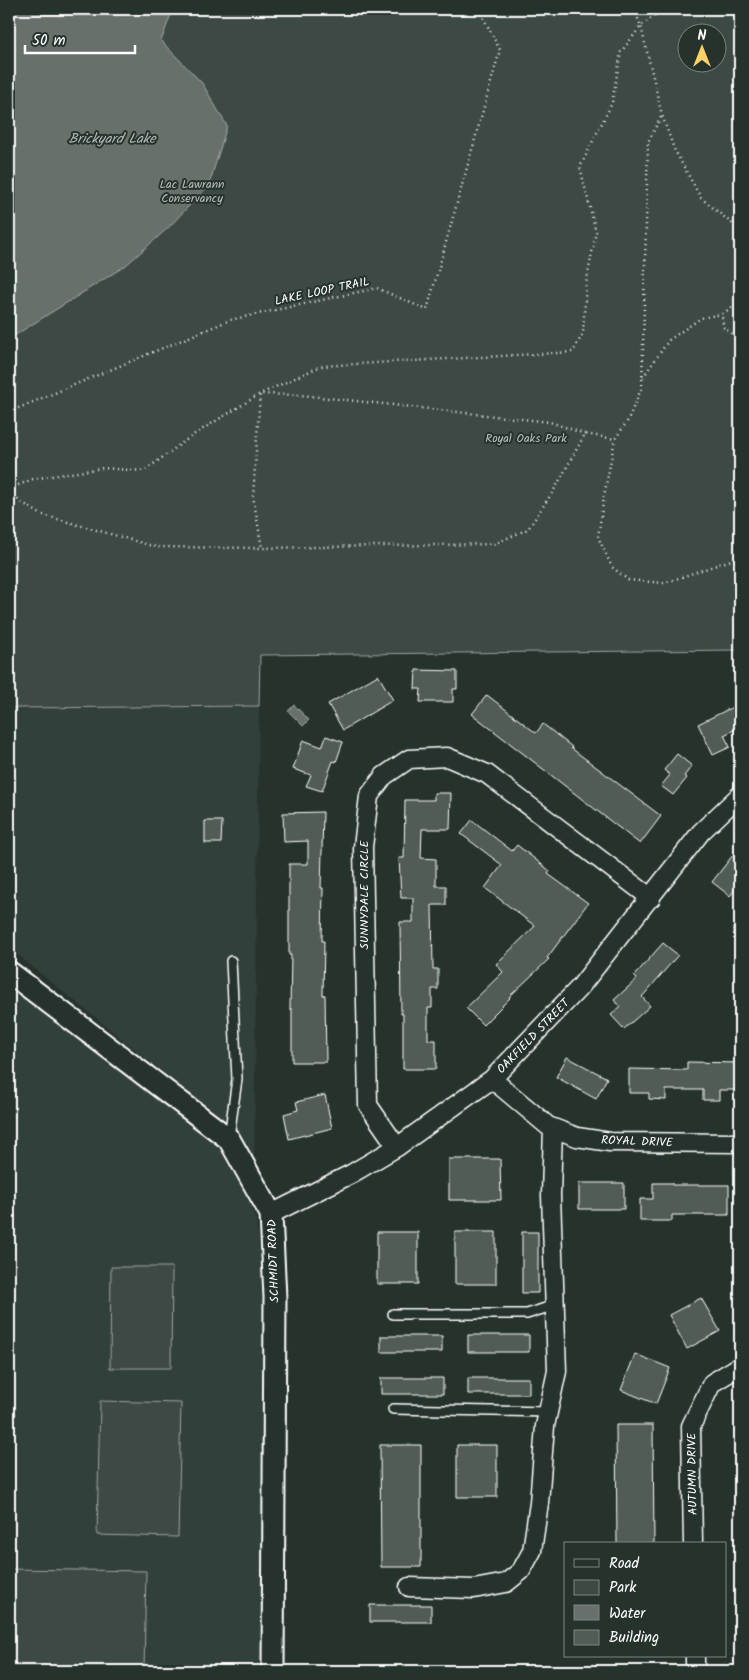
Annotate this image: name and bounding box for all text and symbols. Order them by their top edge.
scale bar [25,22,135,54]
north arrow [676,22,726,72]
text: N [698,25,707,47]
text: 50 m [32,29,66,53]
water label: Brickyard Lake [68,128,157,150]
park label: Lac Lawrann Conservancy [160,175,224,208]
street label: LAKE LOOP TRAIL [273,272,371,311]
park label: Royal Oaks Park [485,429,567,448]
street label: SUNNYDALE CIRCLE [355,840,374,949]
street label: OAKFIELD STREET [492,993,575,1078]
street label: ROYAL DRIVE [601,1131,674,1152]
street label: SCHMIDT ROAD [263,1219,284,1303]
street label: AUTUMN DRIVE [682,1432,703,1515]
legend [564,1542,726,1658]
text: Road [609,1552,640,1576]
text: Park [609,1576,637,1600]
text: Water [609,1602,646,1626]
text: Building [609,1626,659,1650]

